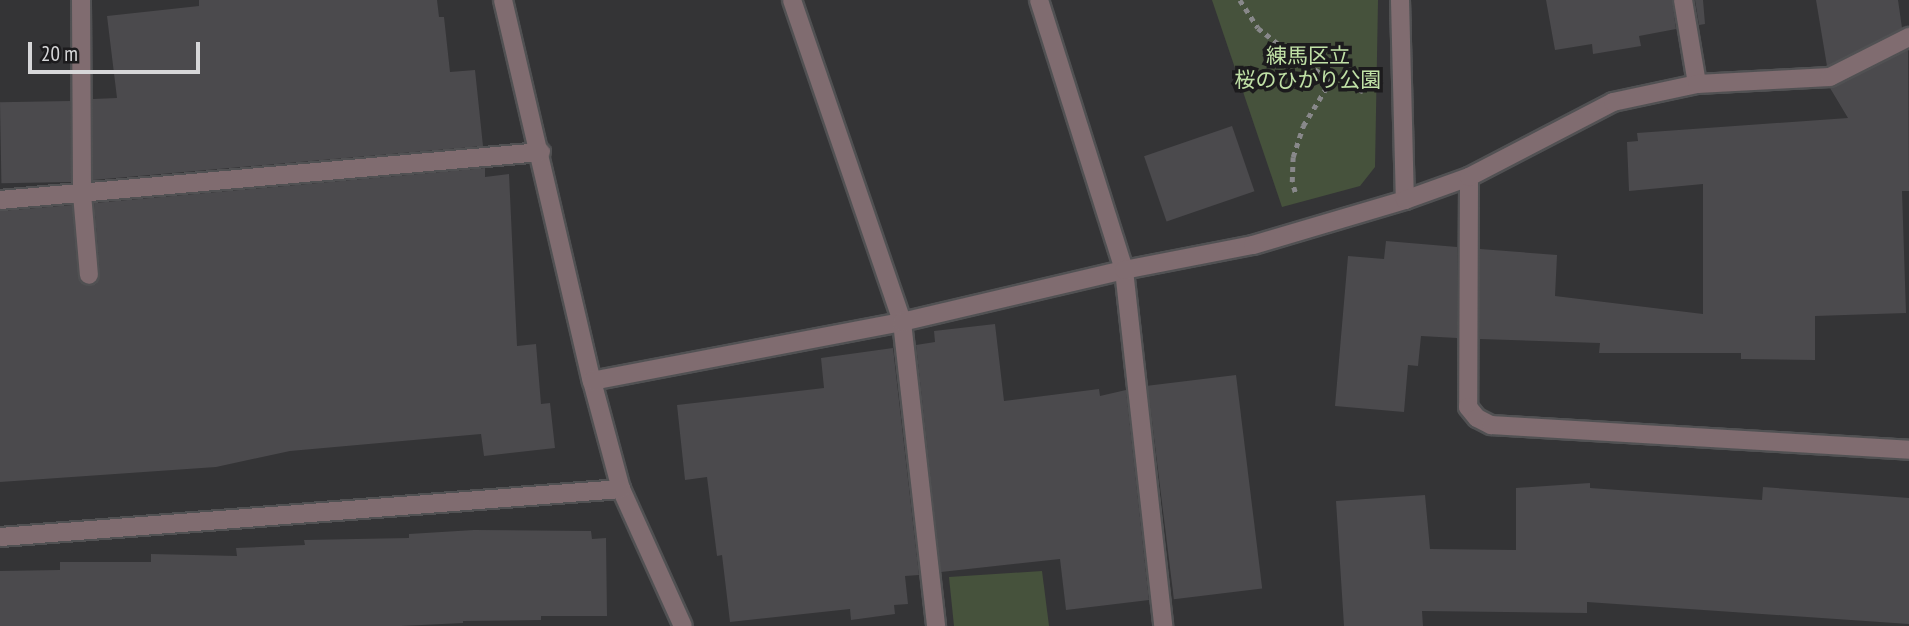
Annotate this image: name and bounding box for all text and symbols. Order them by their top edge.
scale bar [32,28,203,72]
text: 20 m [41,40,78,67]
park label: 練馬区立 桜のひかり公園 [1235,43,1381,93]

